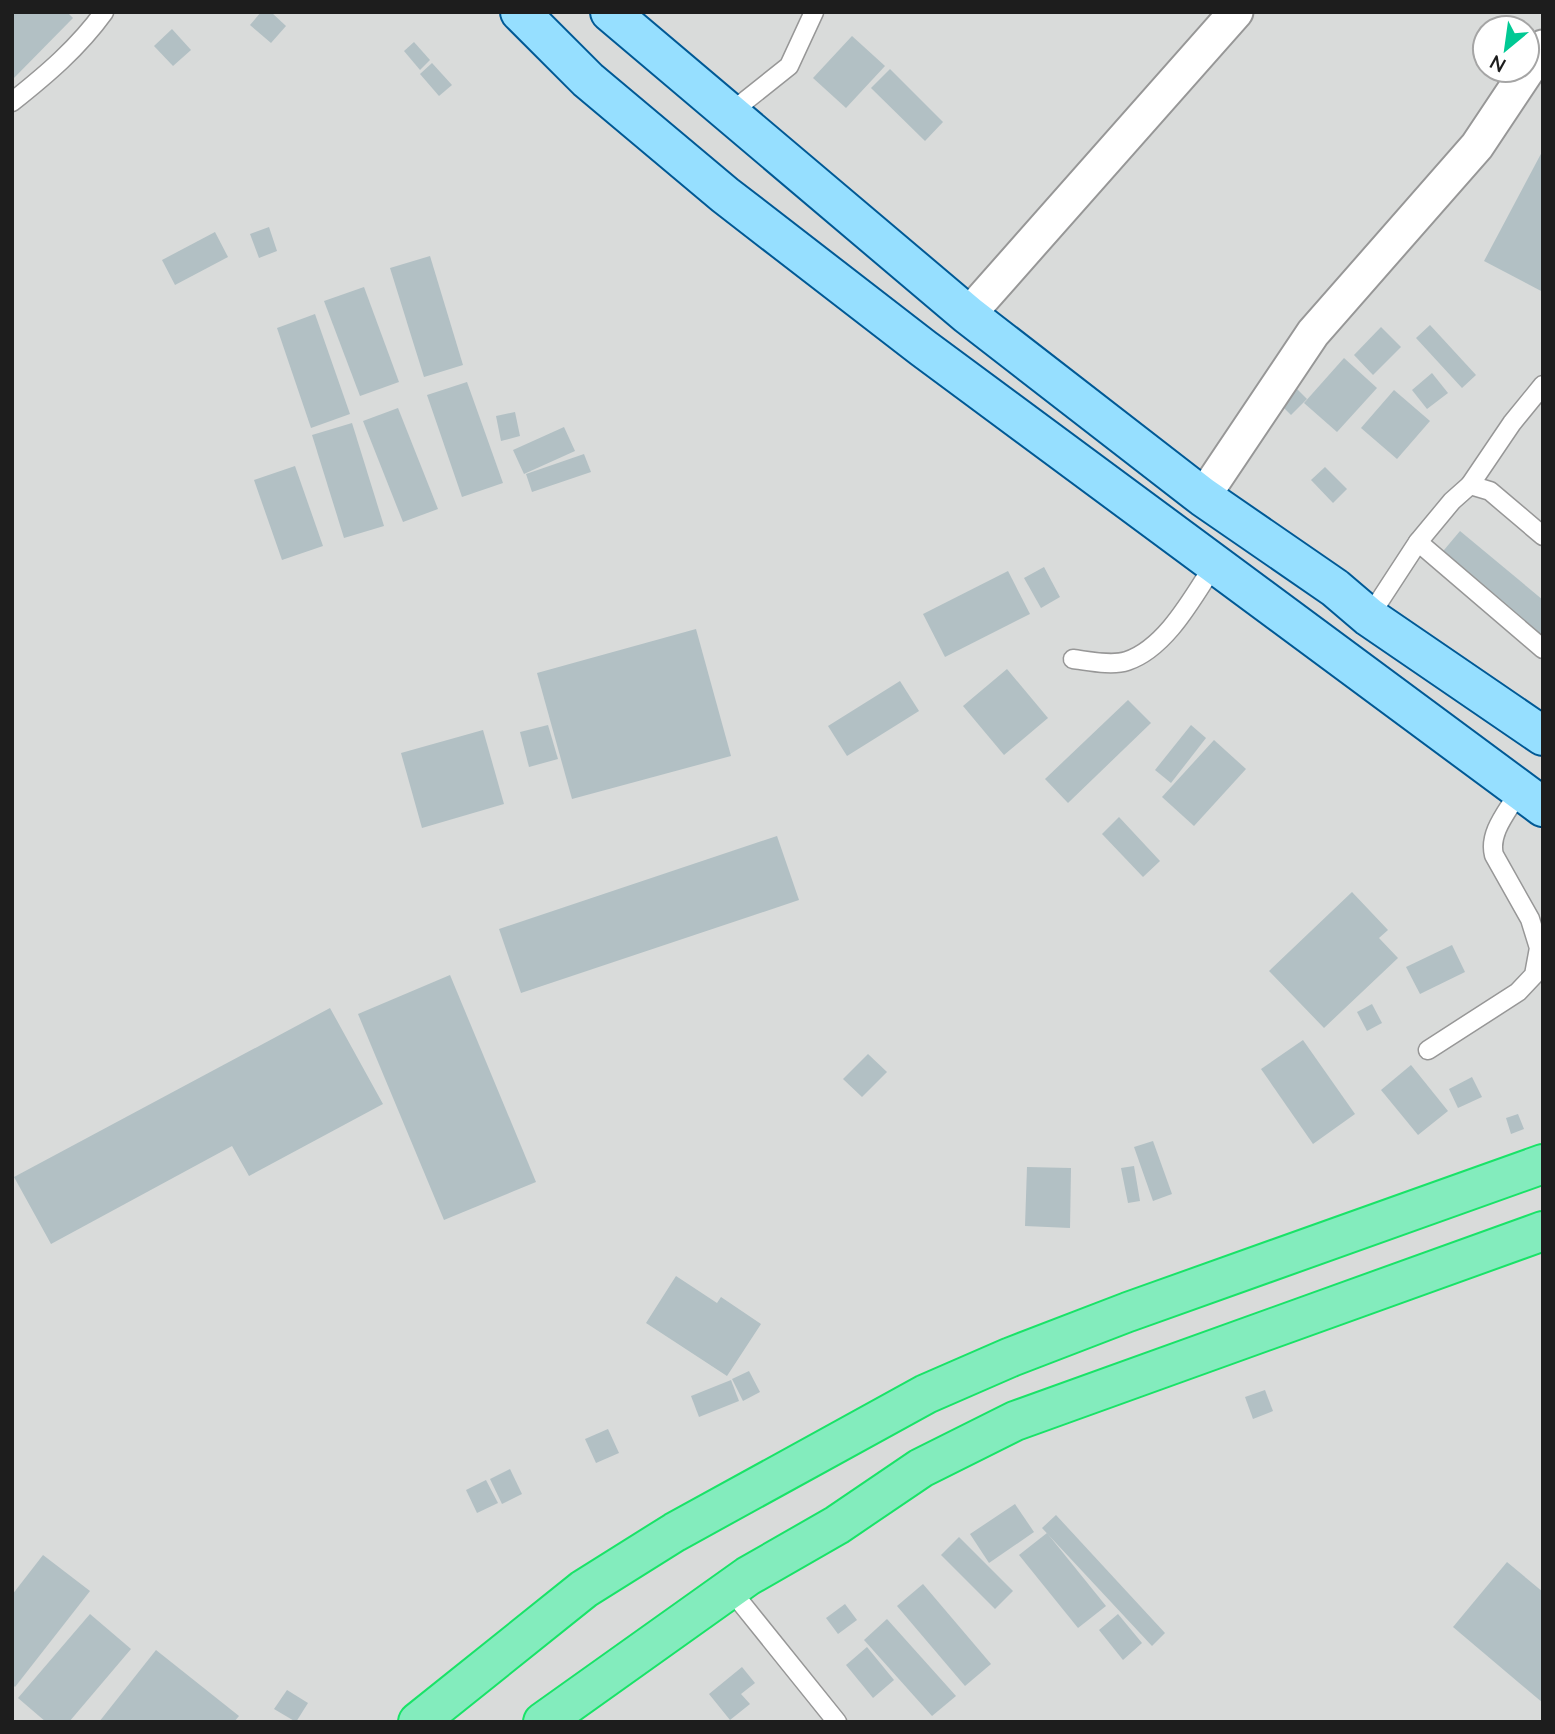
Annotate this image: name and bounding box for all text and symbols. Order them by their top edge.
north arrow [1471,14,1541,84]
text: N [1486,51,1509,78]

